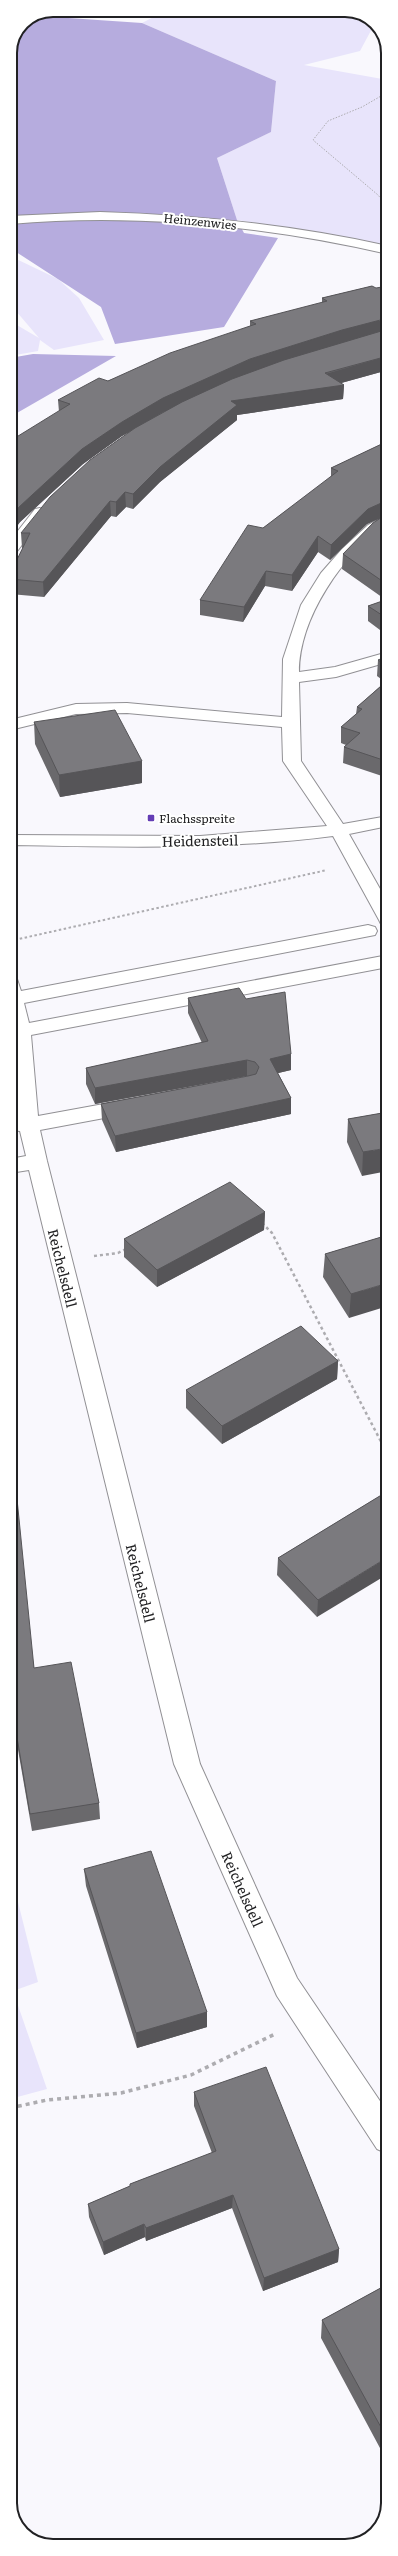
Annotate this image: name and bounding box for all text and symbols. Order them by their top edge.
street label: Heinzenwies [163,208,238,234]
place label: Flachsspreite [159,809,235,827]
marker: Flachsspreite [146,813,156,823]
street label: Heidensteil [162,829,239,851]
street label: Reichelsdell [44,1226,83,1310]
street label: Reichelsdell [122,1541,161,1625]
street label: Reichelsdell [217,1848,269,1930]

